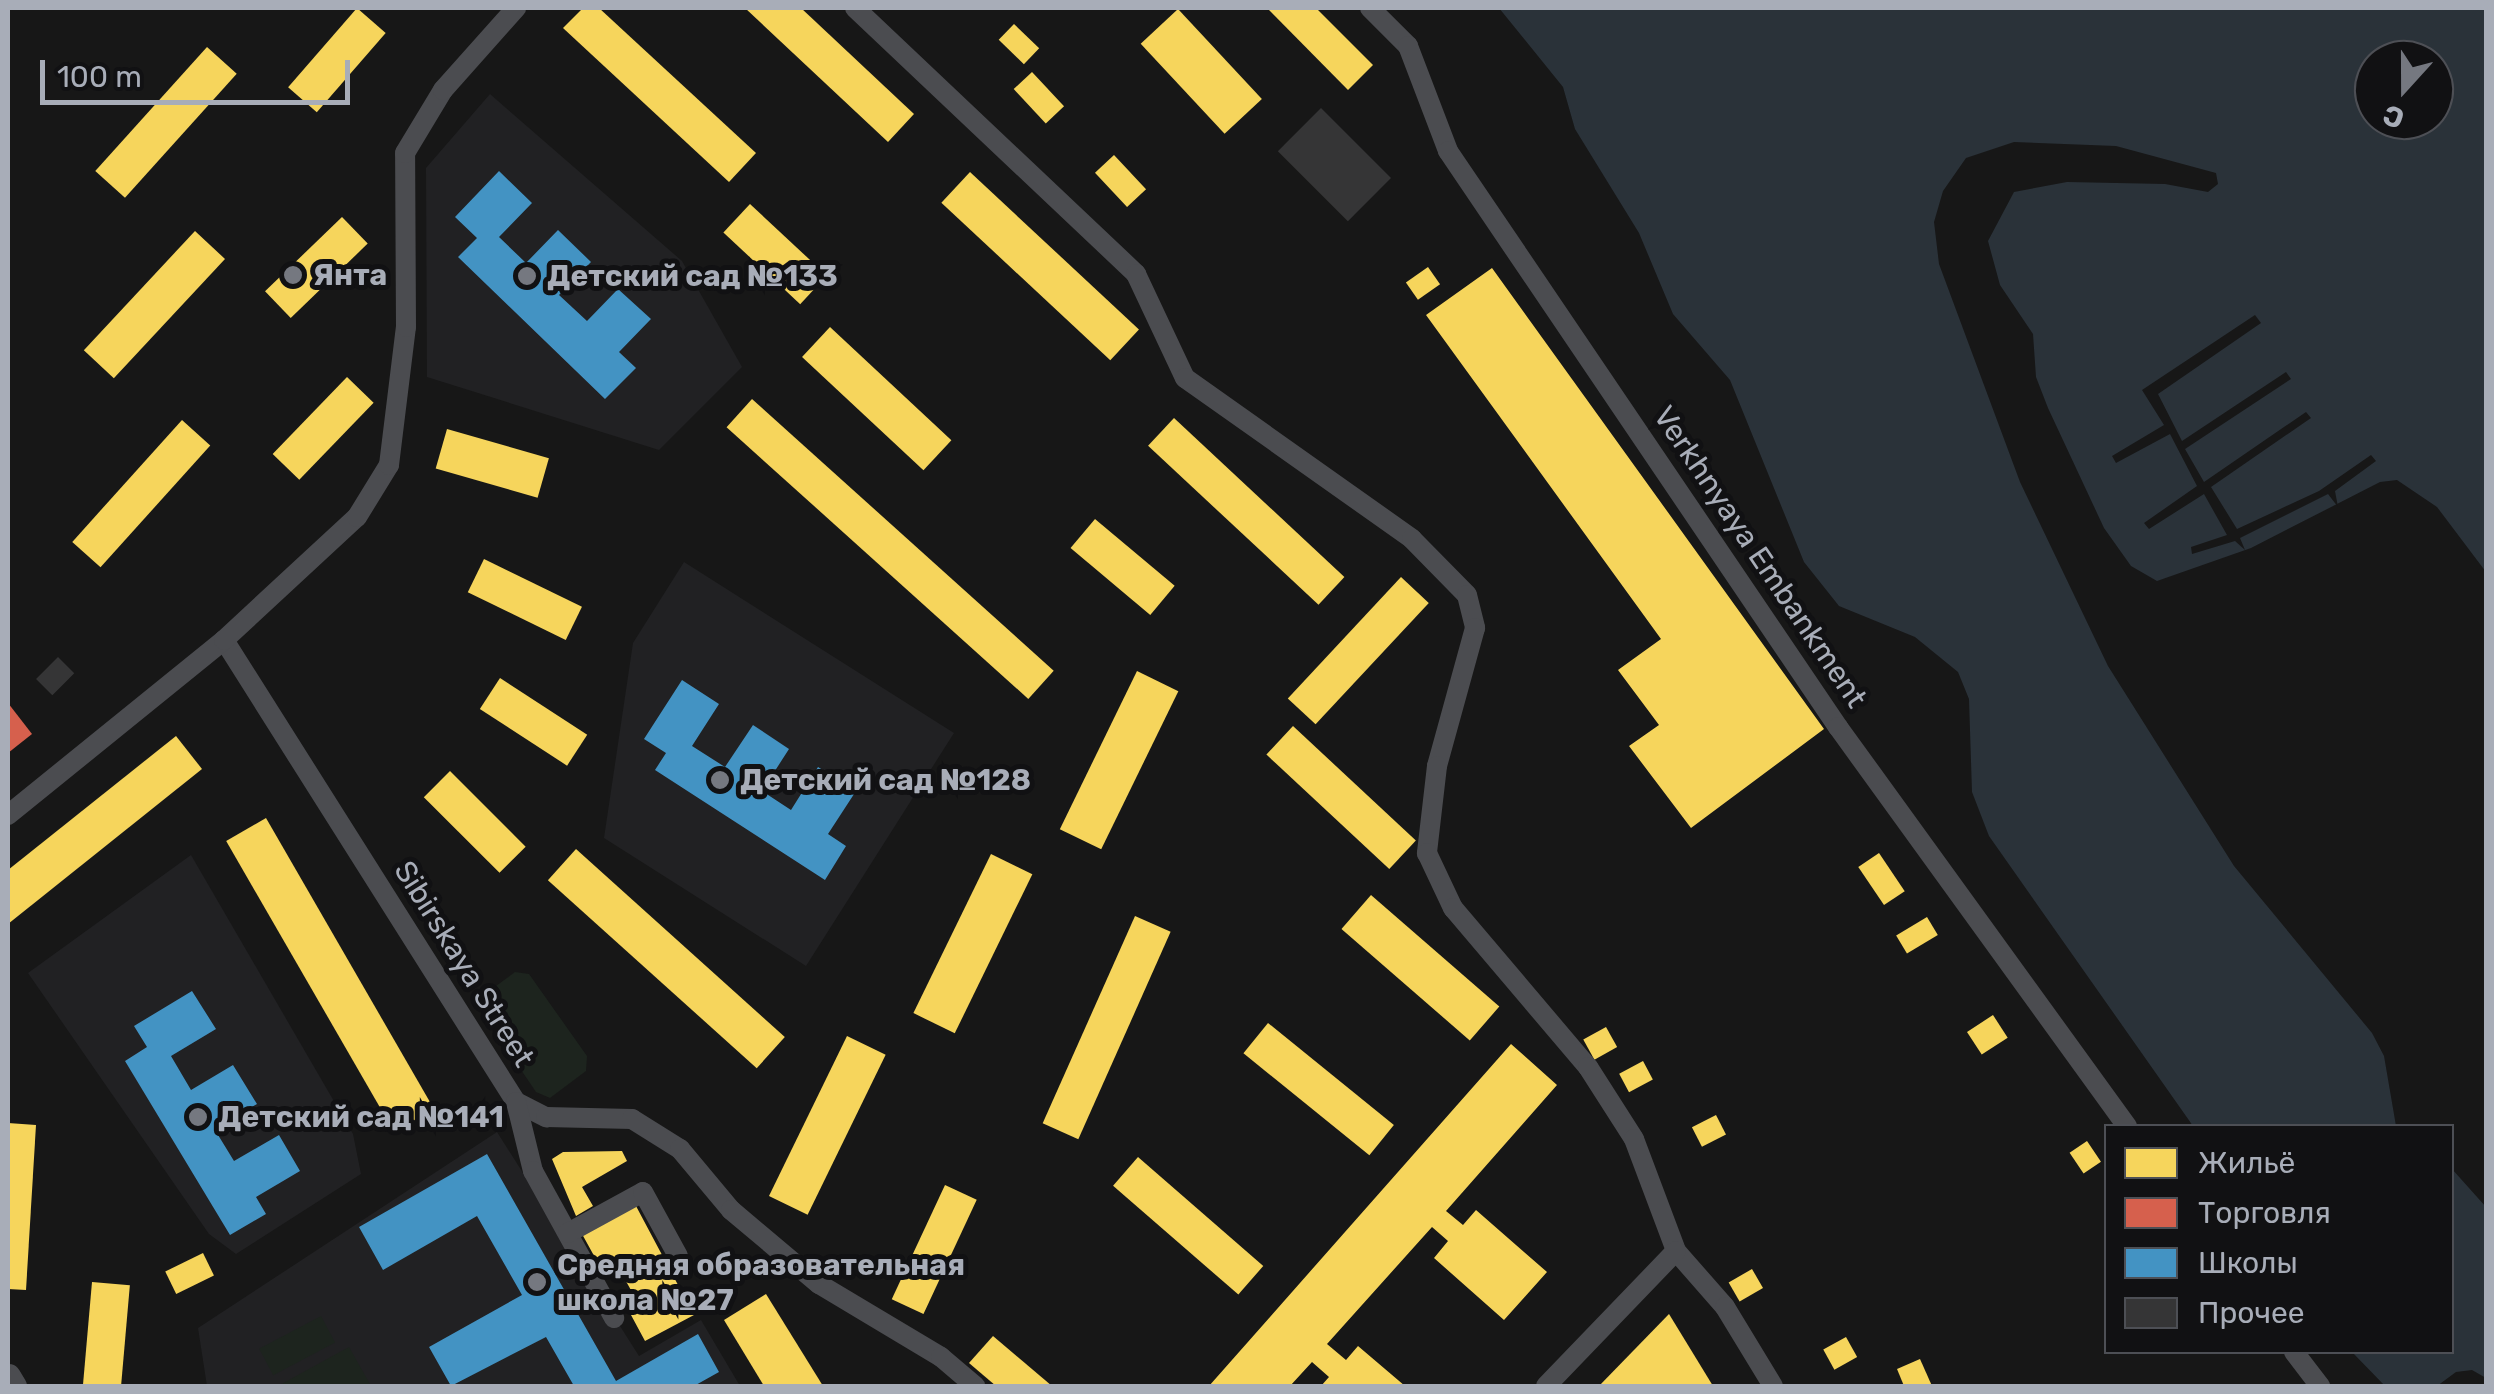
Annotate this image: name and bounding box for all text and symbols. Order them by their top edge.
scale bar [45,40,355,102]
north arrow [2354,40,2454,140]
text: 100 m [57,59,142,95]
text: С [2379,98,2409,136]
place label: Янта [313,257,387,293]
place label: Детский сад №133 [547,258,838,294]
marker: Янта [282,264,304,286]
marker: Детский сад №133 [516,265,538,287]
street label: Verkhnyaya Embankment [1646,399,1874,715]
place label: Детский сад №128 [740,762,1031,798]
marker: Детский сад №128 [709,769,731,791]
street label: Sibirskaya Street [386,855,542,1073]
place label: Детский сад №141 [218,1099,504,1135]
marker: Детский сад №141 [187,1106,209,1128]
legend [2104,1124,2454,1354]
text: Жильё [2198,1145,2295,1181]
text: Торговля [2198,1195,2331,1231]
text: Школы [2198,1245,2298,1281]
place label: Средняя образовательная школа №27 [557,1247,965,1318]
marker: Средняя образовательная школа №27 [526,1271,548,1293]
text: Прочее [2198,1295,2305,1331]

